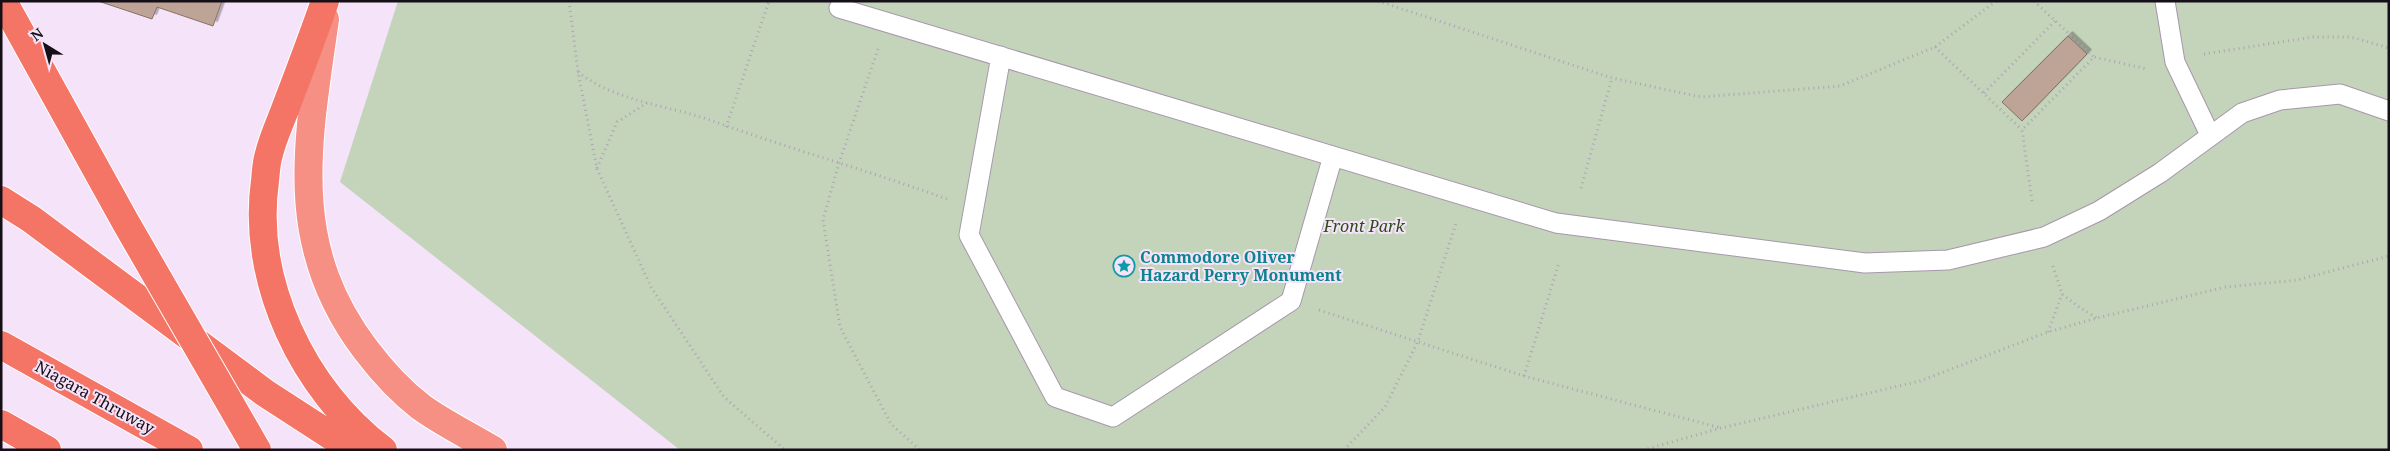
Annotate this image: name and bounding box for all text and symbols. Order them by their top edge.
north arrow [20,20,70,70]
text: N [27,23,47,45]
park label: Front Park [1322,215,1405,237]
place label: Commodore Oliver Hazard Perry Monument [1140,246,1342,286]
place icon: Commodore Oliver Hazard Perry Monument [1112,254,1136,278]
street label: Niagara Thruway [31,355,160,439]

